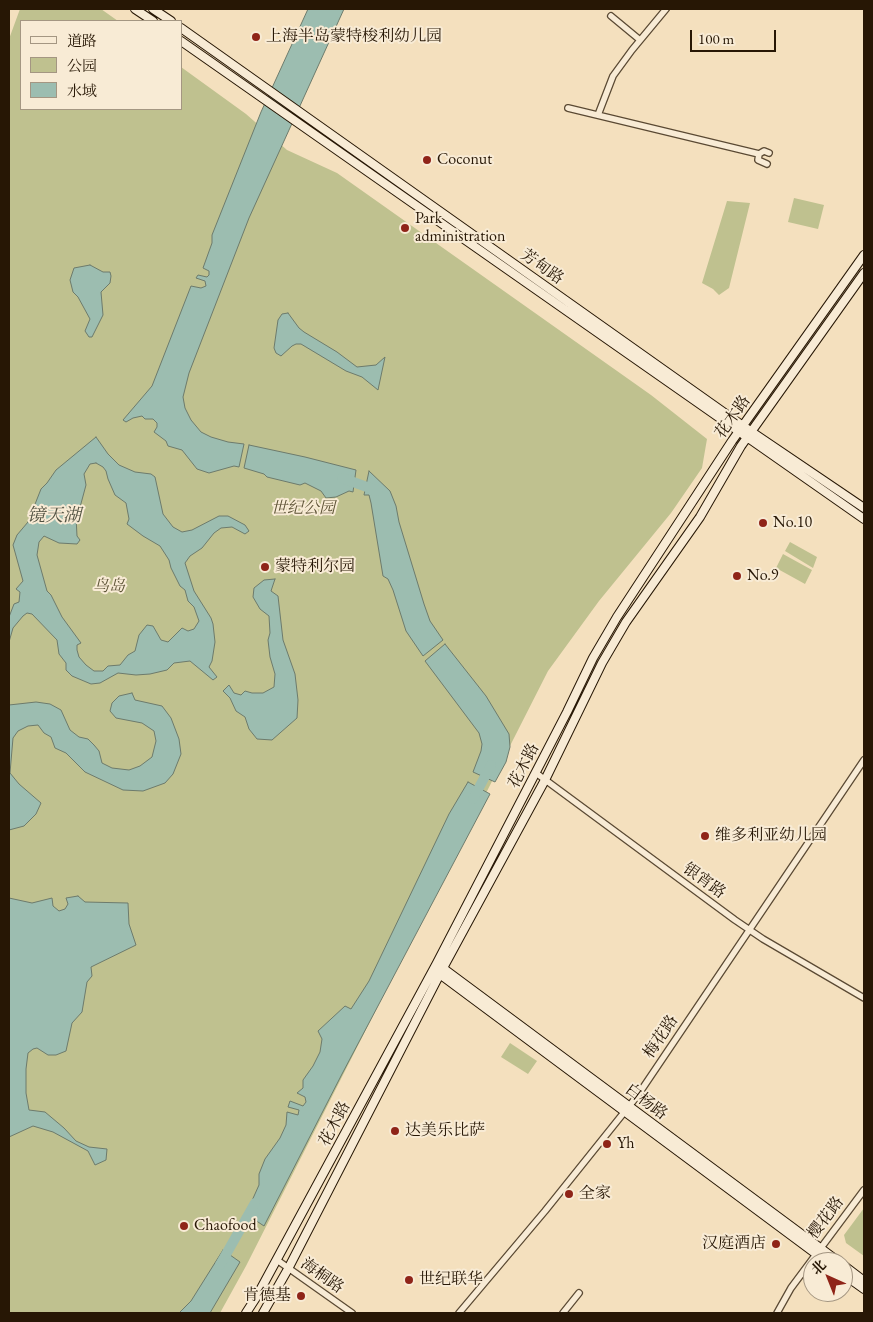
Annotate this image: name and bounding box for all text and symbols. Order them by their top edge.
legend [20,20,182,110]
scale bar [693,20,779,52]
place label: 上海半岛蒙特梭利幼儿园 [266,27,442,47]
text: 100 m [698,29,734,48]
text: 道路 [67,31,97,50]
marker: 上海半岛蒙特梭利幼儿园 [250,31,262,43]
text: 公园 [67,56,97,75]
text: 水域 [67,81,97,100]
place label: Coconut [437,150,492,170]
marker: Coconut [421,154,433,166]
place label: Park administration [415,209,505,247]
marker: Park administration [399,222,411,234]
street label: 芳甸路 [517,245,567,289]
street label: 花木路 [711,392,755,442]
park label: 世纪公园 [271,499,335,519]
water label: 镜天湖 [27,505,81,527]
place label: No.10 [773,513,812,533]
marker: No.10 [757,517,769,529]
place label: 蒙特利尔园 [275,557,355,577]
marker: 蒙特利尔园 [259,561,271,573]
place label: No.9 [747,566,779,586]
marker: No.9 [731,570,743,582]
park label: 鸟岛 [93,577,125,597]
street label: 花木路 [505,740,543,792]
place label: 维多利亚幼儿园 [715,826,827,846]
marker: 维多利亚幼儿园 [699,830,711,842]
street label: 银宵路 [679,859,729,903]
street label: 梅花路 [640,1012,682,1062]
street label: 白杨路 [621,1080,671,1124]
street label: 花木路 [315,1098,355,1150]
place label: 达美乐比萨 [405,1121,485,1141]
marker: 达美乐比萨 [389,1125,401,1137]
place label: Yh [617,1134,634,1154]
marker: Yh [601,1138,613,1150]
place label: 全家 [579,1184,611,1204]
marker: 全家 [563,1188,575,1200]
street label: 樱花路 [804,1193,848,1243]
place label: Chaofood [194,1216,257,1236]
marker: Chaofood [178,1220,190,1232]
place label: 汉庭酒店 [702,1234,766,1254]
marker: 汉庭酒店 [770,1238,782,1250]
north arrow [803,1252,853,1302]
street label: 海桐路 [297,1254,347,1298]
text: 北 [807,1256,830,1278]
place label: 世纪联华 [419,1270,483,1290]
marker: 世纪联华 [403,1274,415,1286]
place label: 肯德基 [243,1286,291,1306]
marker: 肯德基 [295,1290,307,1302]

